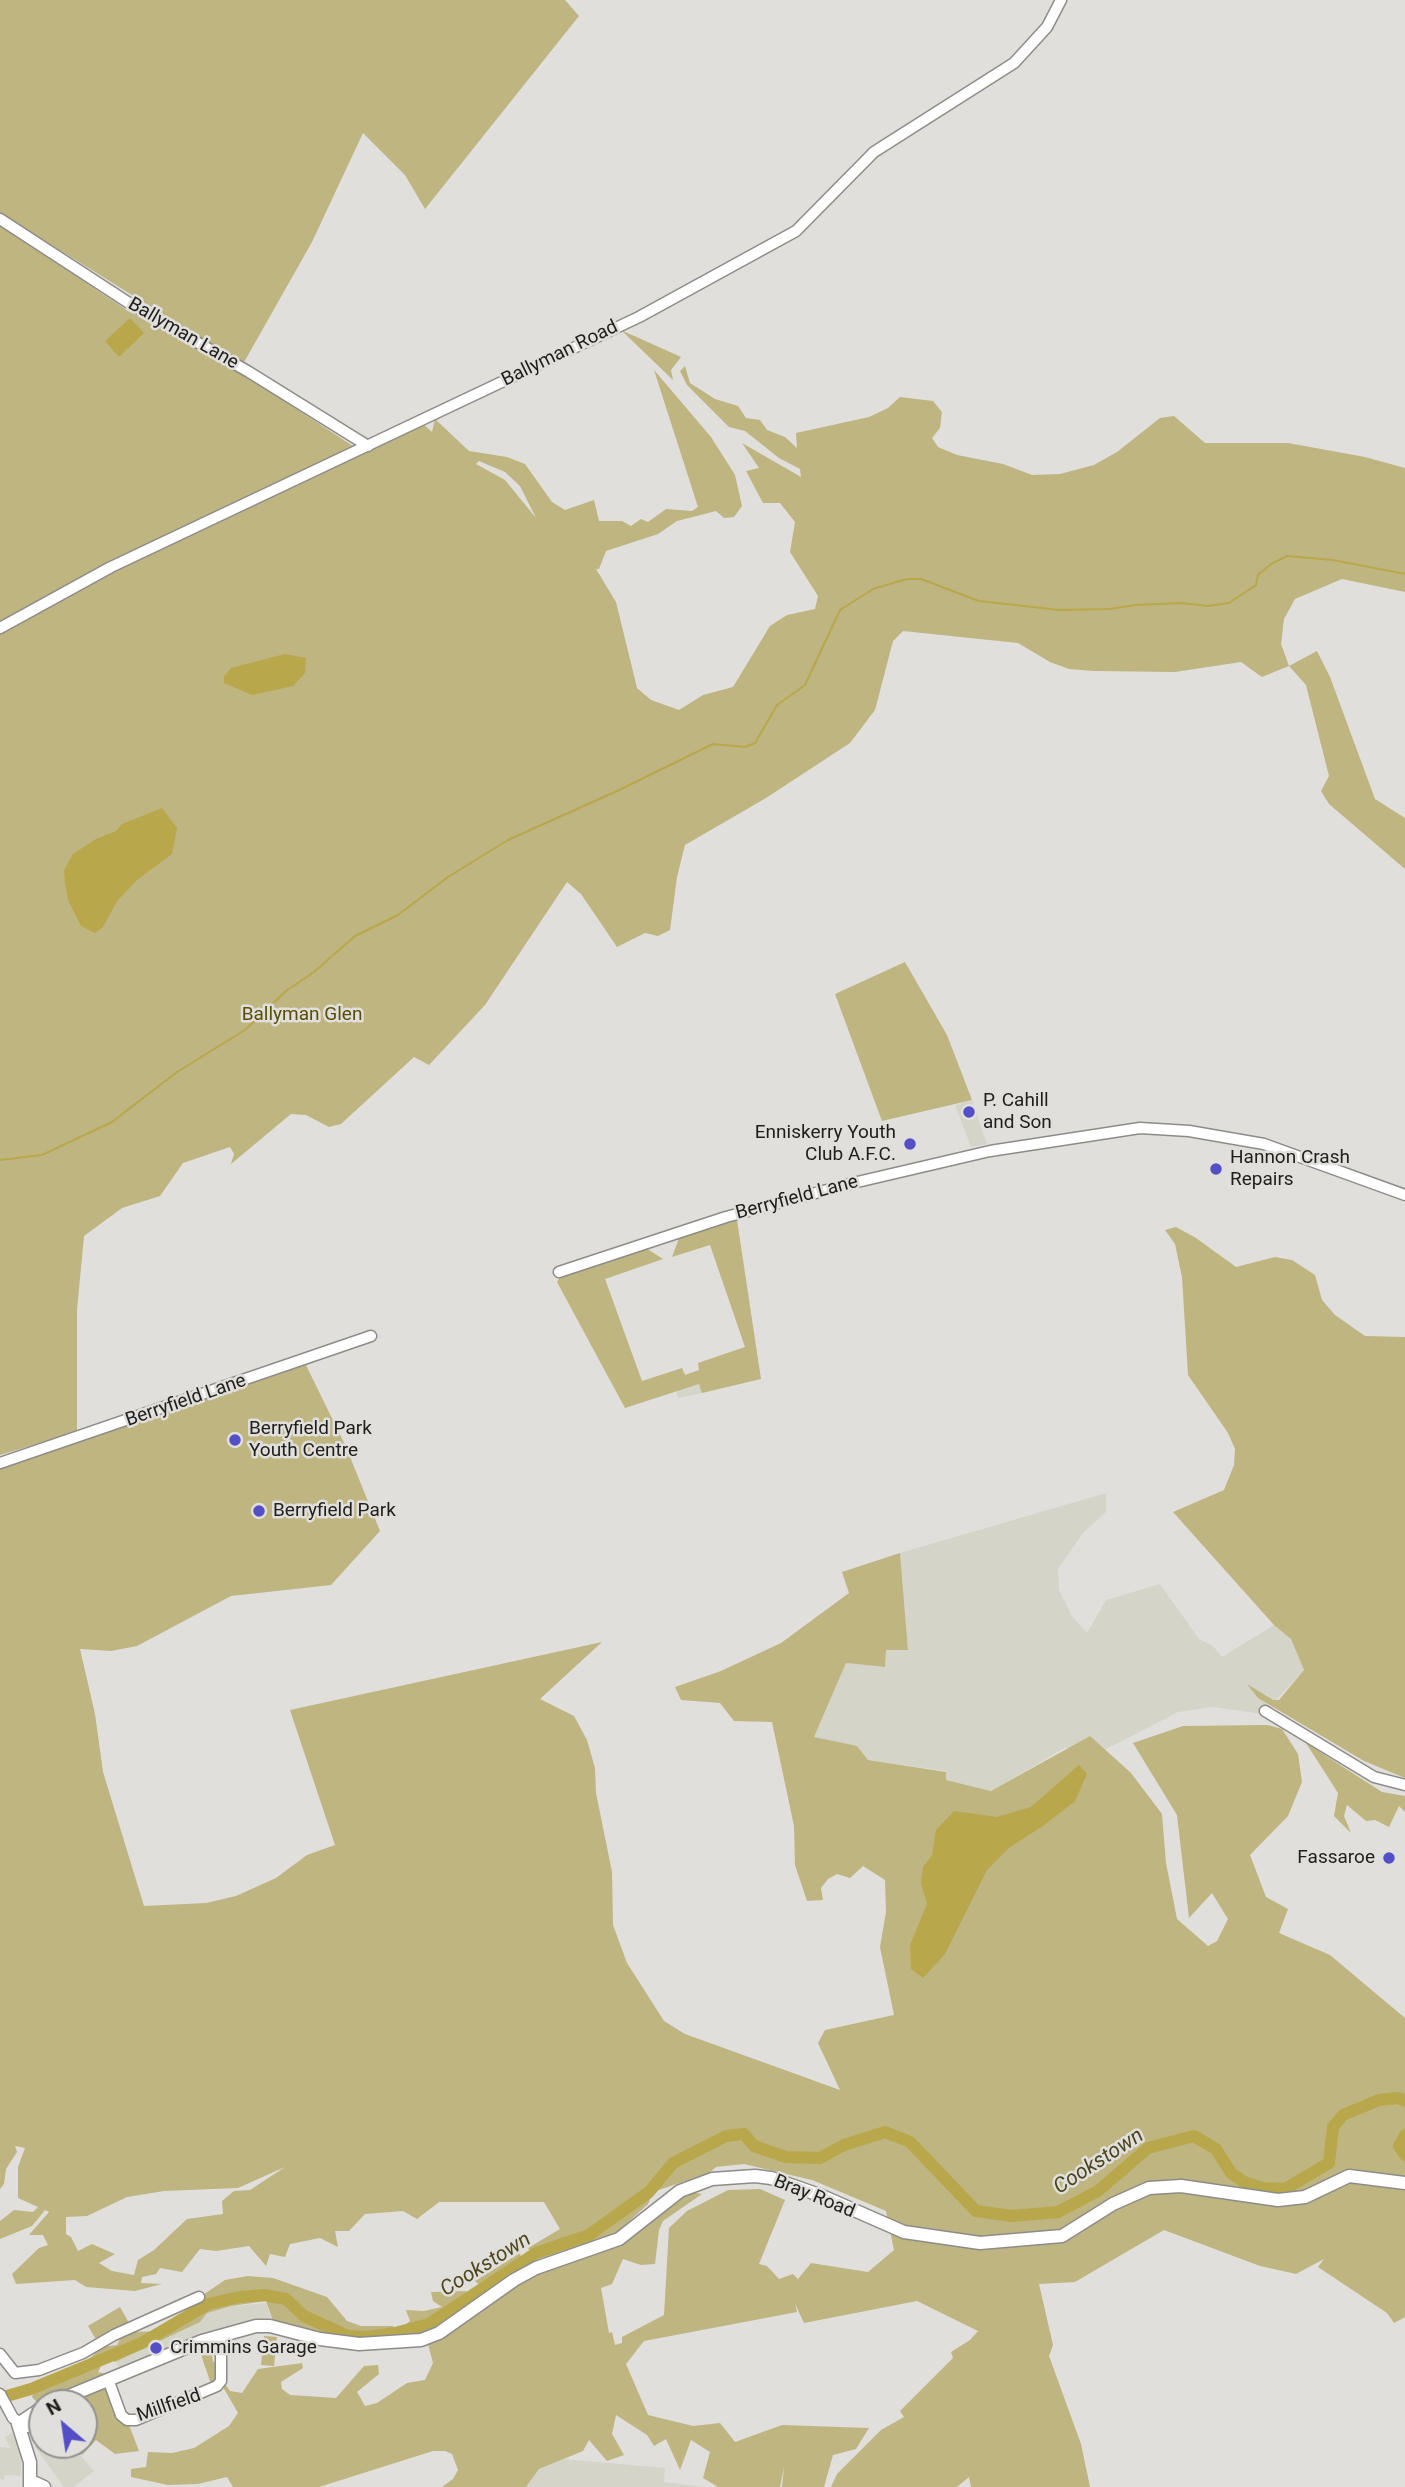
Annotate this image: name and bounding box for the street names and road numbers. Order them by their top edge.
street label: Ballyman Lane [124,293,242,375]
street label: Ballyman Road [498,316,622,392]
street label: Berryfield Lane [733,1171,861,1225]
street label: Berryfield Lane [123,1370,249,1432]
street label: Bray Road [770,2170,858,2224]
street label: Millfield [134,2384,204,2428]

